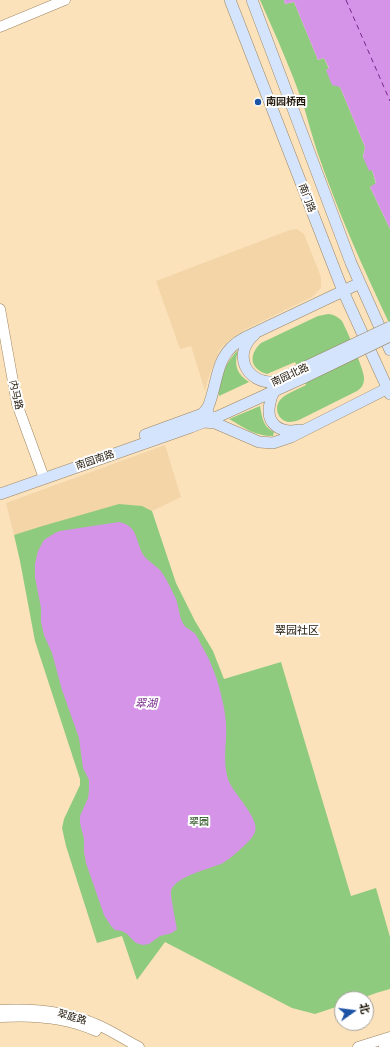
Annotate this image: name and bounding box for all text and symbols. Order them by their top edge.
place label: 南园桥西 [266,96,306,108]
marker: 南园桥西 [253,97,263,107]
street label: 南门路 [296,182,318,214]
street label: 南园北路 [269,361,311,389]
street label: 内马路 [7,379,25,411]
street label: 南园南路 [74,448,116,472]
district label: 翠园社区 [275,624,319,638]
water label: 翠湖 [135,697,157,711]
park label: 翠园 [189,816,209,828]
north arrow [334,991,374,1031]
text: 北 [358,1002,372,1015]
street label: 翠庭路 [56,1007,88,1027]

